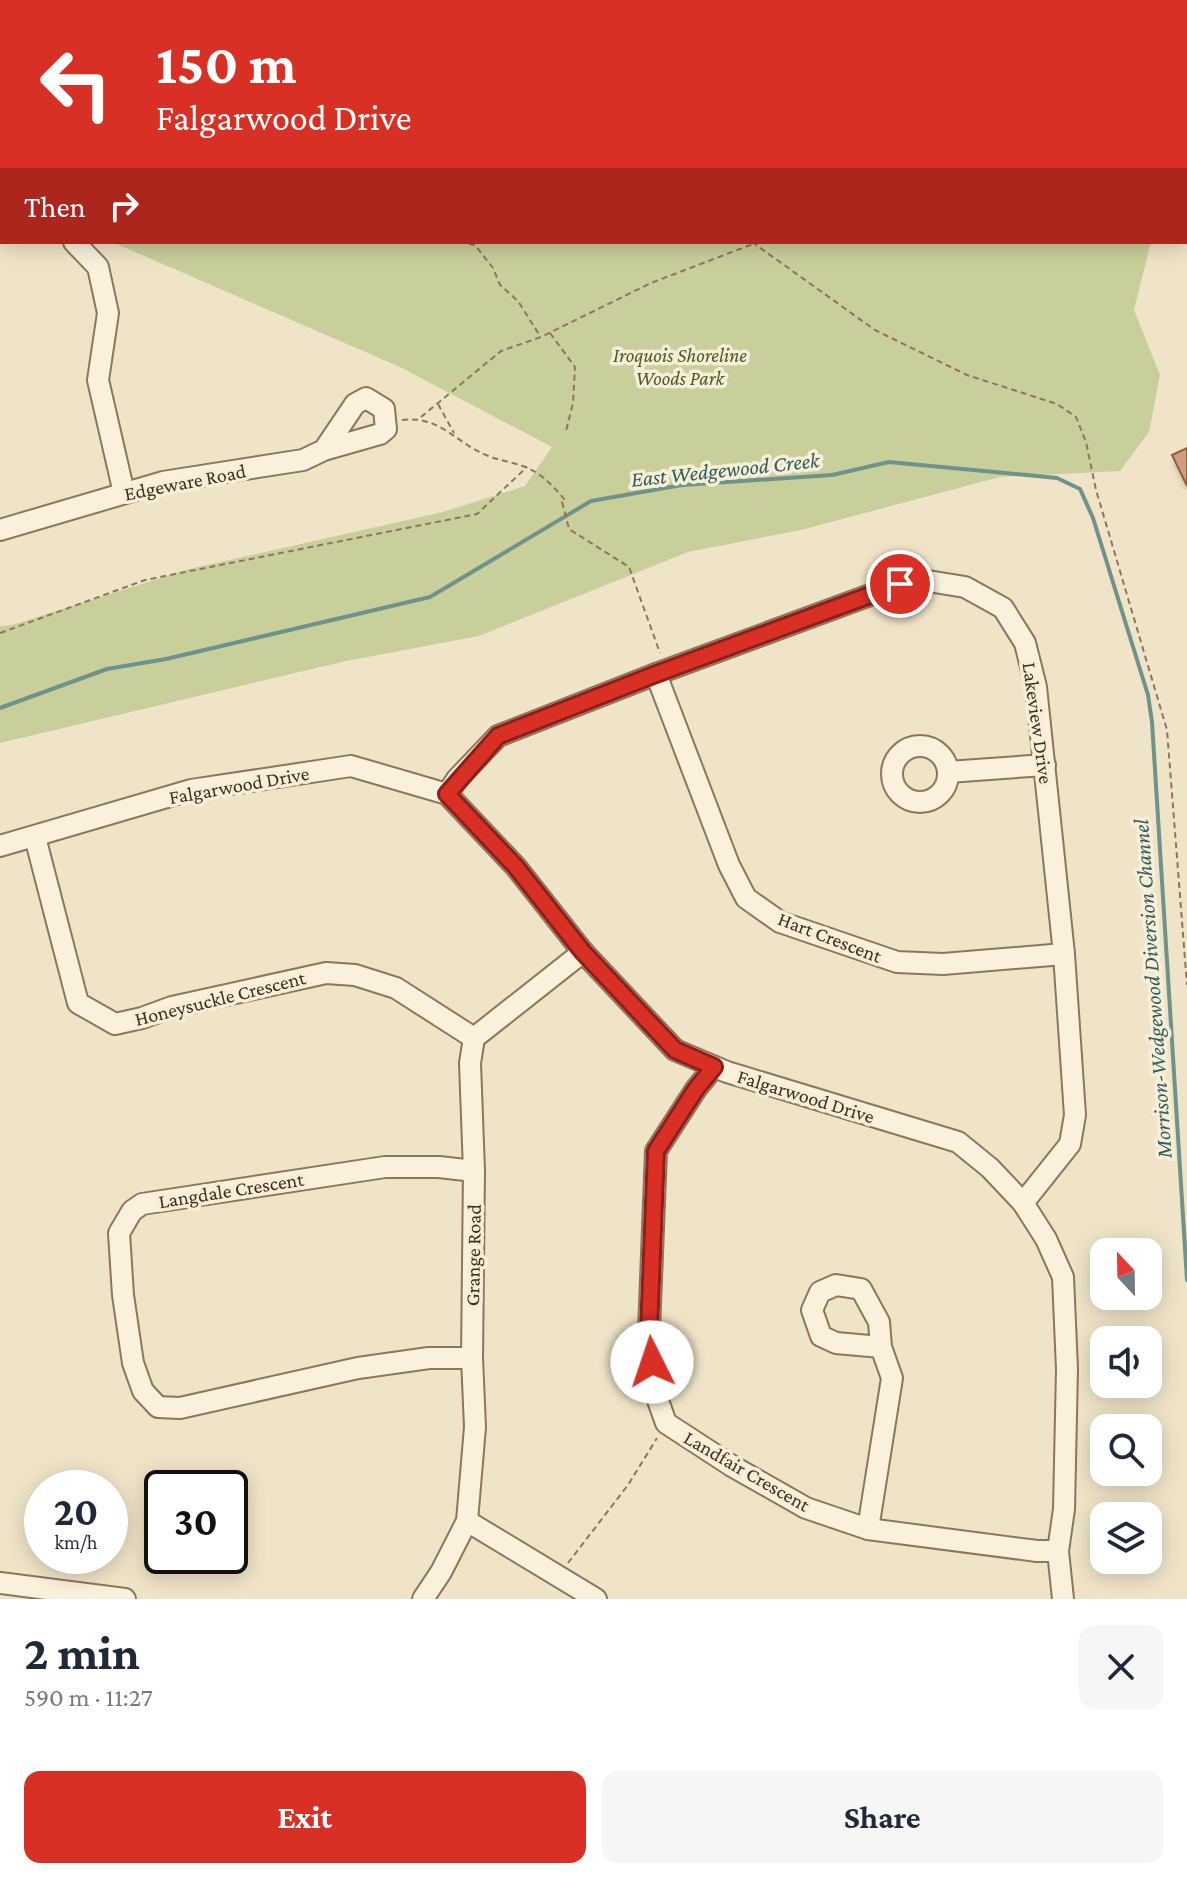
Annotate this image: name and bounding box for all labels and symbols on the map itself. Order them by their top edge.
park label: Iroquois Shoreline Woods Park [613,344,747,389]
water label: East Wedgewood Creek [630,447,822,492]
street label: Edgeware Road [122,459,248,506]
pin [866,550,934,618]
street label: Lakeview Drive [1019,661,1057,785]
street label: Falgarwood Drive [167,762,311,809]
water label: Morrison-Wedgewood Diversion Channel [1128,818,1177,1160]
street label: Hart Crescent [775,907,885,967]
street label: Honeysuckle Crescent [132,966,308,1031]
street label: Falgarwood Drive [735,1065,877,1128]
street label: Langdale Crescent [157,1168,306,1213]
street label: Grange Road [461,1203,486,1306]
north arrow [1090,1238,1162,1310]
position arrow [610,1320,694,1404]
street label: Landfair Crescent [680,1426,814,1516]
speed limit sign: 30 [144,1470,248,1574]

